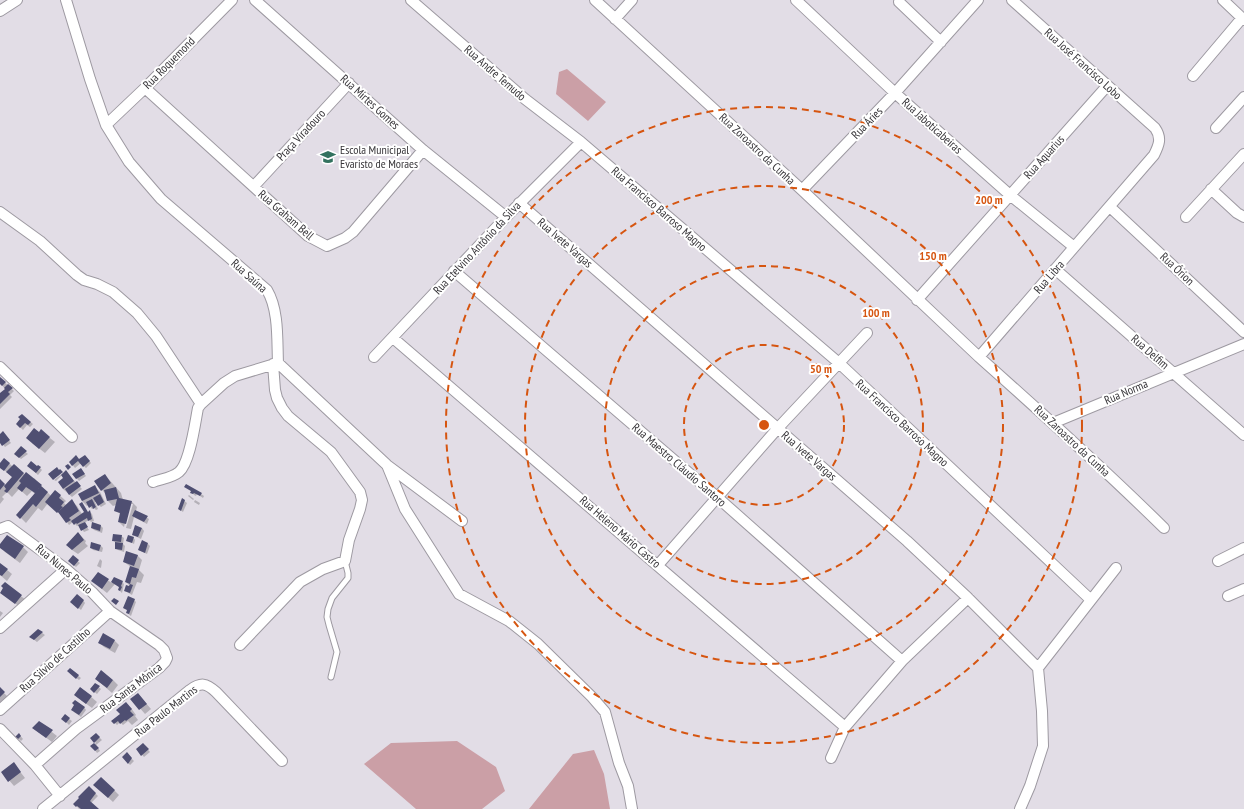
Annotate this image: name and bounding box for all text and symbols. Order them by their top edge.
street label: Rua José Francisco Lobo [1042,25,1125,102]
street label: Rua Roquemond [139,33,198,92]
street label: Rua Andre Temudo [461,42,529,104]
street label: Rua Mirtes Gomes [338,71,403,132]
street label: Rua Jaboticabeiras [899,95,966,157]
street label: Rua Áries [848,104,885,142]
street label: Praça Viradouro [273,106,328,163]
street label: Rua Zoroastro da Cunha [716,110,799,188]
street label: Rua Aquarius [1020,132,1067,182]
place label: Escola Municipal Evaristo de Moraes [340,142,418,171]
school or university icon: Escola Municipal Evaristo de Moraes [319,148,337,166]
street label: Rua Francisco Barroso Magno [609,163,710,254]
street label: Rua Graham Bell [255,186,317,243]
text: 200 m [975,192,1003,207]
street label: Rua Etelvino Antônio da Silva [430,198,524,297]
street label: Rua Ivete Vargas [535,215,596,271]
text: 150 m [919,248,947,263]
street label: Rua Órion [1157,249,1198,288]
street label: Rua Saúna [228,255,271,296]
street label: Rua Libra [1030,257,1067,296]
text: 100 m [862,305,890,320]
street label: Rua Delfim [1128,331,1173,372]
text: 50 m [810,361,832,376]
street label: Rua Francisco Barroso Magno [853,376,952,470]
street label: Rua Norma [1102,376,1150,407]
street label: Rua Zaroastro da Cunha [1031,402,1113,480]
centre of rings [757,418,771,432]
street label: Rua Maestro Cláudio Santoro [629,420,730,510]
street label: Rua Ivete Vargas [779,428,840,484]
street label: Rua Heleno Mário Castro [577,492,664,571]
street label: Rua Nunes Paulo [33,540,96,597]
street label: Rua Silvio de Castilho [16,624,93,695]
street label: Rua Santa Mônica [97,659,165,716]
street label: Rua Paulo Martins [131,682,200,740]

